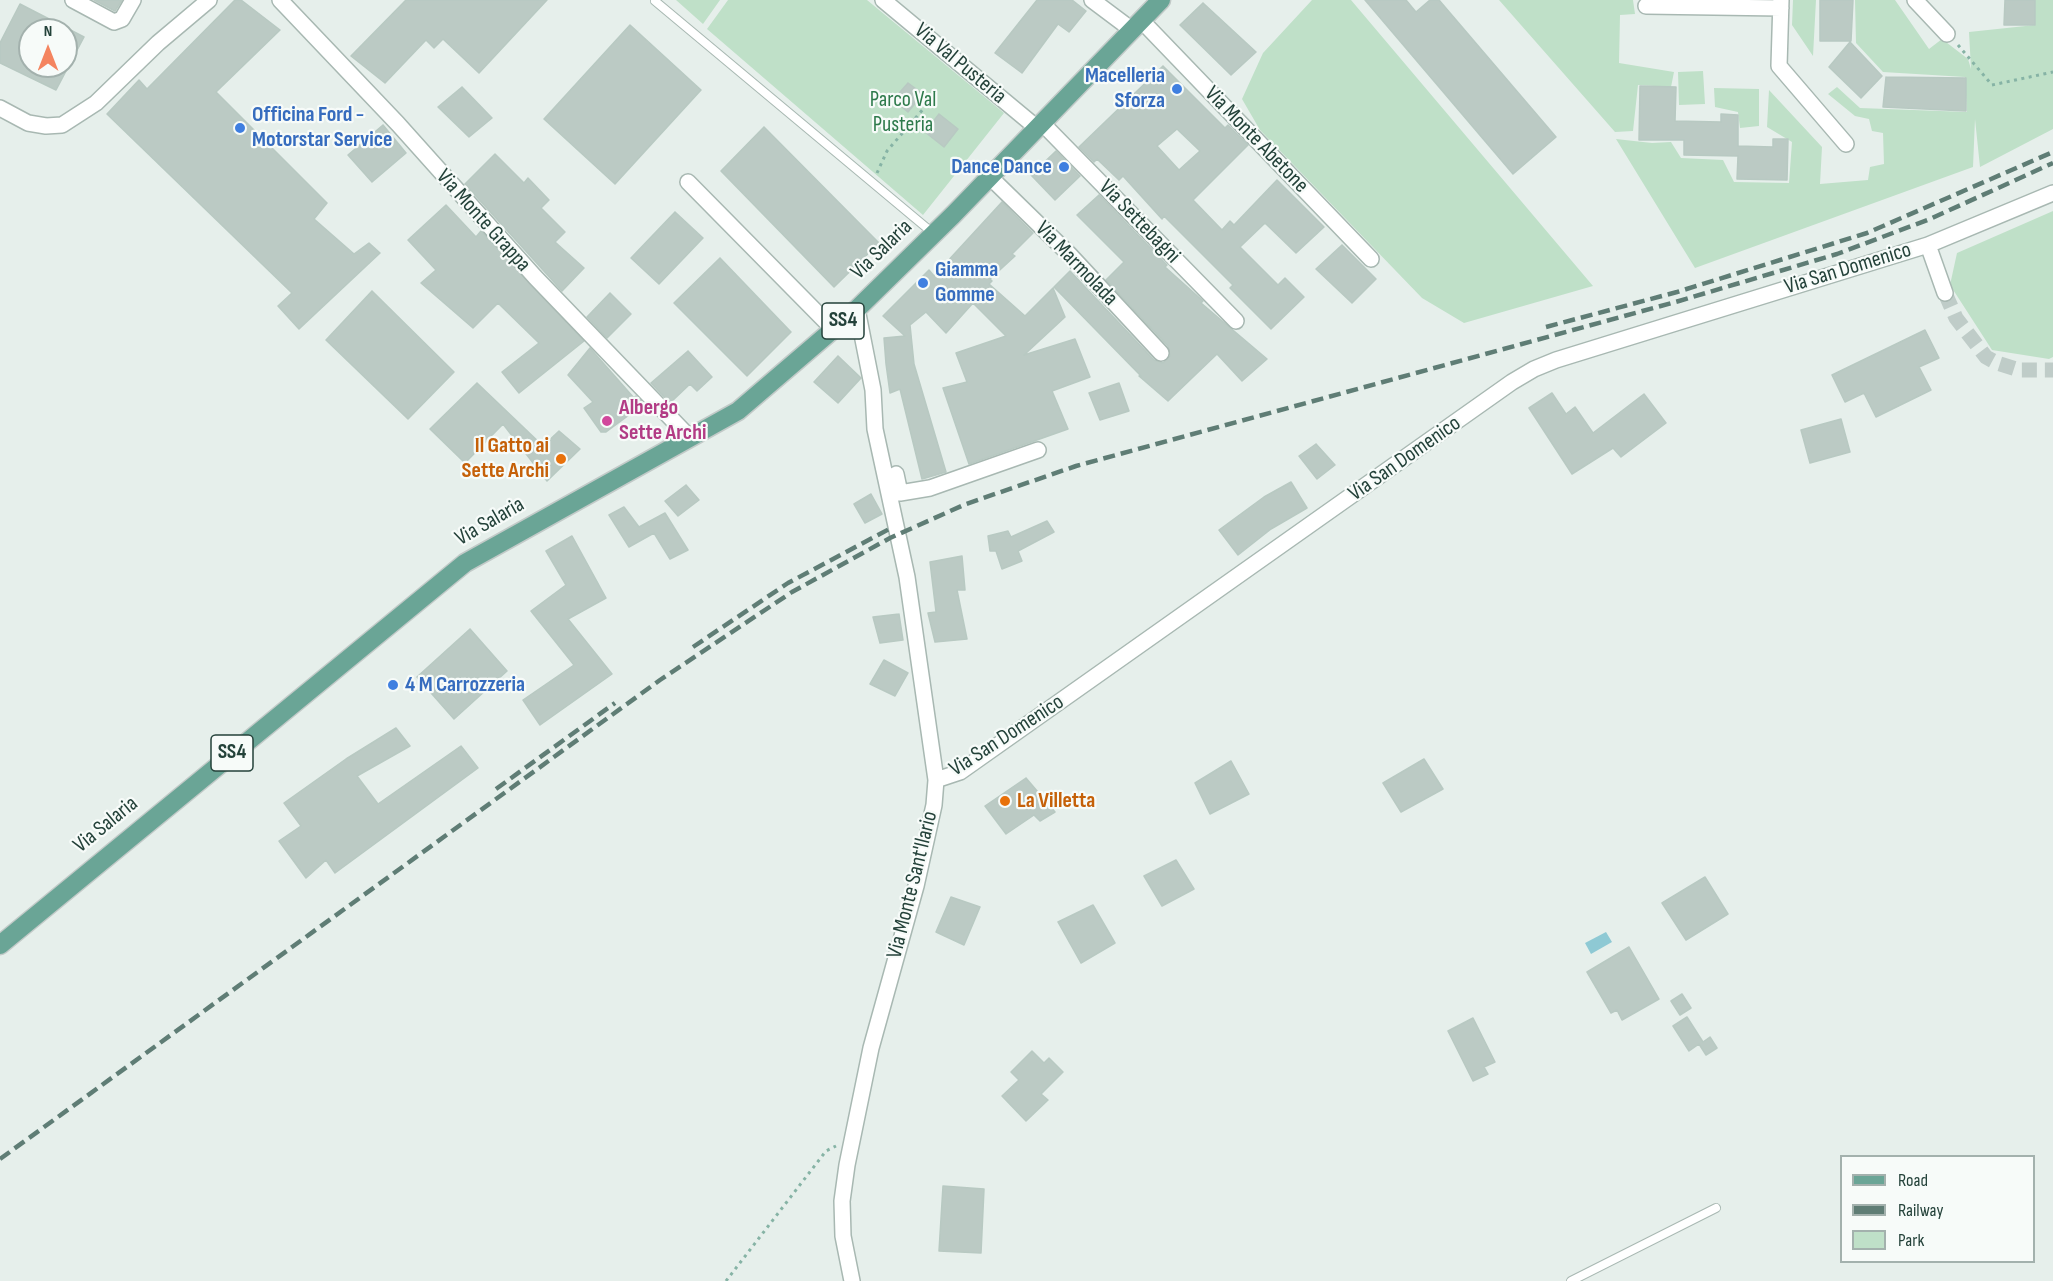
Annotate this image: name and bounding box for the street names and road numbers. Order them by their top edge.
street label: Via Val Pusteria [909,18,1011,110]
street label: Via Monte Abetone [1199,81,1313,199]
street label: Via Monte Grappa [430,164,536,278]
street label: Via Settebagni [1093,175,1185,269]
street label: Via Salaria [846,214,918,286]
street label: Via Marmolada [1029,216,1123,312]
street label: Via San Domenico [1781,237,1915,301]
road number: SS4 [822,303,864,339]
street label: Via San Domenico [1344,411,1466,507]
street label: Via Salaria [451,492,529,552]
street label: Via San Domenico [945,689,1069,783]
road number: SS4 [211,735,253,771]
street label: Via Salaria [68,791,144,859]
street label: Via Monte Sant'Ilario [882,809,944,961]

